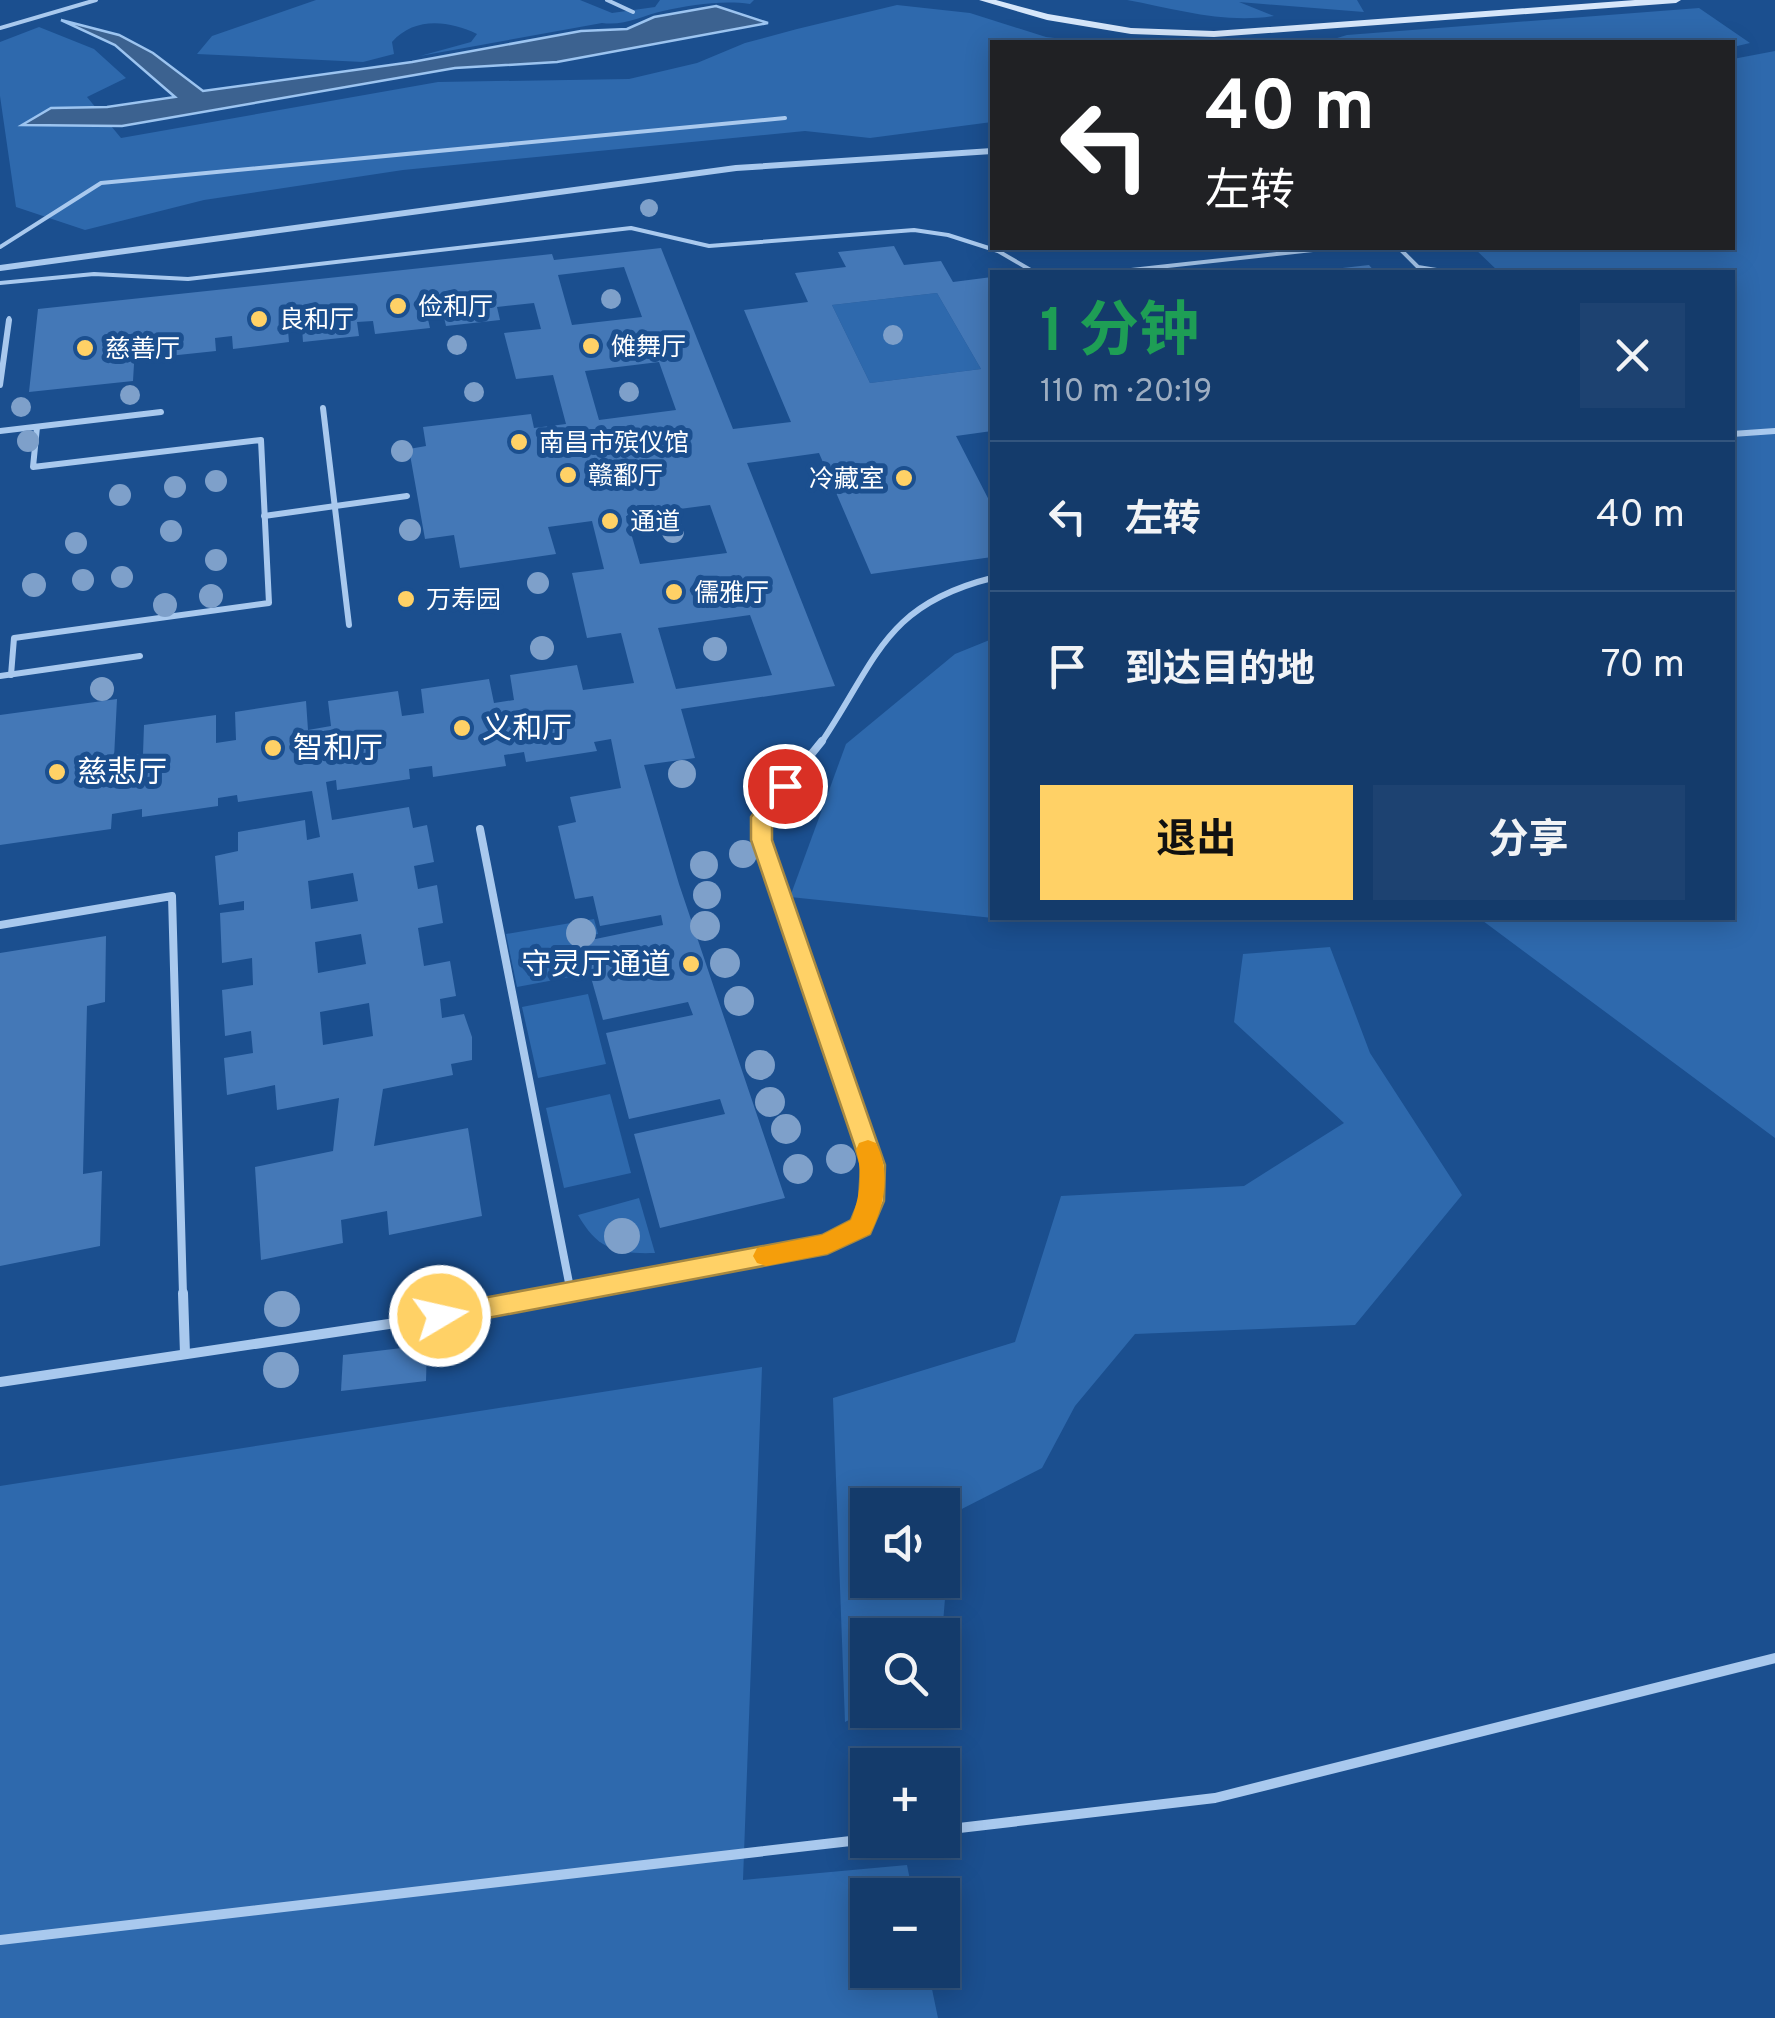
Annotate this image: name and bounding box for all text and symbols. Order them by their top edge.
text: 40 m [1205,66,1375,155]
icon: left [1040,80,1170,210]
text: 左转 [1205,165,1295,222]
place label: 俭和厅 [418,293,493,325]
marker: 俭和厅 [387,295,409,317]
text: 1 分钟 [1040,297,1199,373]
button: close [1580,303,1685,408]
place label: 良和厅 [279,306,354,338]
marker: 良和厅 [248,308,270,330]
place label: 傩舞厅 [611,333,686,365]
place label: 慈善厅 [105,335,180,367]
marker: 傩舞厅 [580,335,602,357]
marker: 慈善厅 [74,337,96,359]
text: 110 m · 20:19 [1040,373,1212,413]
place label: 南昌市殡仪馆 [539,429,689,461]
marker: 南昌市殡仪馆 [508,431,530,453]
place label: 赣鄱厅 [588,462,663,494]
marker: 赣鄱厅 [557,464,579,486]
place label: 冷藏室 [809,465,884,497]
marker: 冷藏室 [893,467,915,489]
icon: left [1040,489,1095,544]
text: 40 m [1596,492,1685,541]
text: 左转 [1125,497,1201,546]
place label: 通道 [630,508,680,540]
marker: 通道 [599,510,621,532]
place label: 儒雅厅 [694,579,769,611]
marker: 儒雅厅 [663,581,685,603]
place label: 万寿园 [426,586,501,618]
marker: 万寿园 [395,588,417,610]
icon: arrive [1040,639,1095,694]
text: 70 m [1601,642,1685,691]
text: 到达目的地 [1125,647,1315,696]
place label: 义和厅 [482,712,572,749]
marker: 义和厅 [451,717,473,739]
place label: 智和厅 [293,732,383,769]
marker: 智和厅 [262,737,284,759]
pin [743,744,828,829]
place label: 慈悲厅 [77,756,167,793]
icon: arrive [758,759,813,814]
marker: 慈悲厅 [46,761,68,783]
button: 退出 [1040,785,1353,900]
button: 分享 [1373,785,1685,900]
place label: 守灵厅通道 [521,948,671,985]
marker: 守灵厅通道 [680,953,702,975]
position arrow [388,1264,492,1368]
map controls [850,1488,960,1988]
button: sound [850,1488,960,1598]
button: search [850,1618,960,1728]
button: + [850,1748,960,1858]
button: − [850,1878,960,1988]

